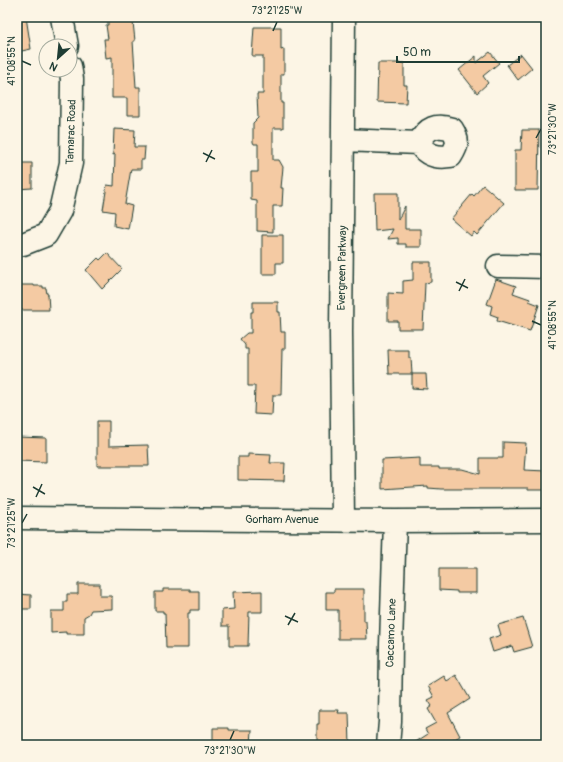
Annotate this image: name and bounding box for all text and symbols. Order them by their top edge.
text: 73°21'25"W [252,5,303,17]
text: 41°08'55"N [6,36,18,86]
north arrow [38,38,78,78]
scale bar [397,38,519,64]
text: 50 m [403,45,431,60]
text: N [47,59,60,74]
street label: Tamarac Road [63,99,79,165]
text: 73°21'30"W [547,103,559,155]
street label: Evergreen Parkway [335,225,349,311]
text: 41°08'55"N [547,300,559,350]
text: 73°21'25"W [6,497,18,548]
street label: Gorham Avenue [245,513,319,526]
street label: Caccamo Lane [383,598,399,668]
text: 73°21'30"W [204,745,256,757]

